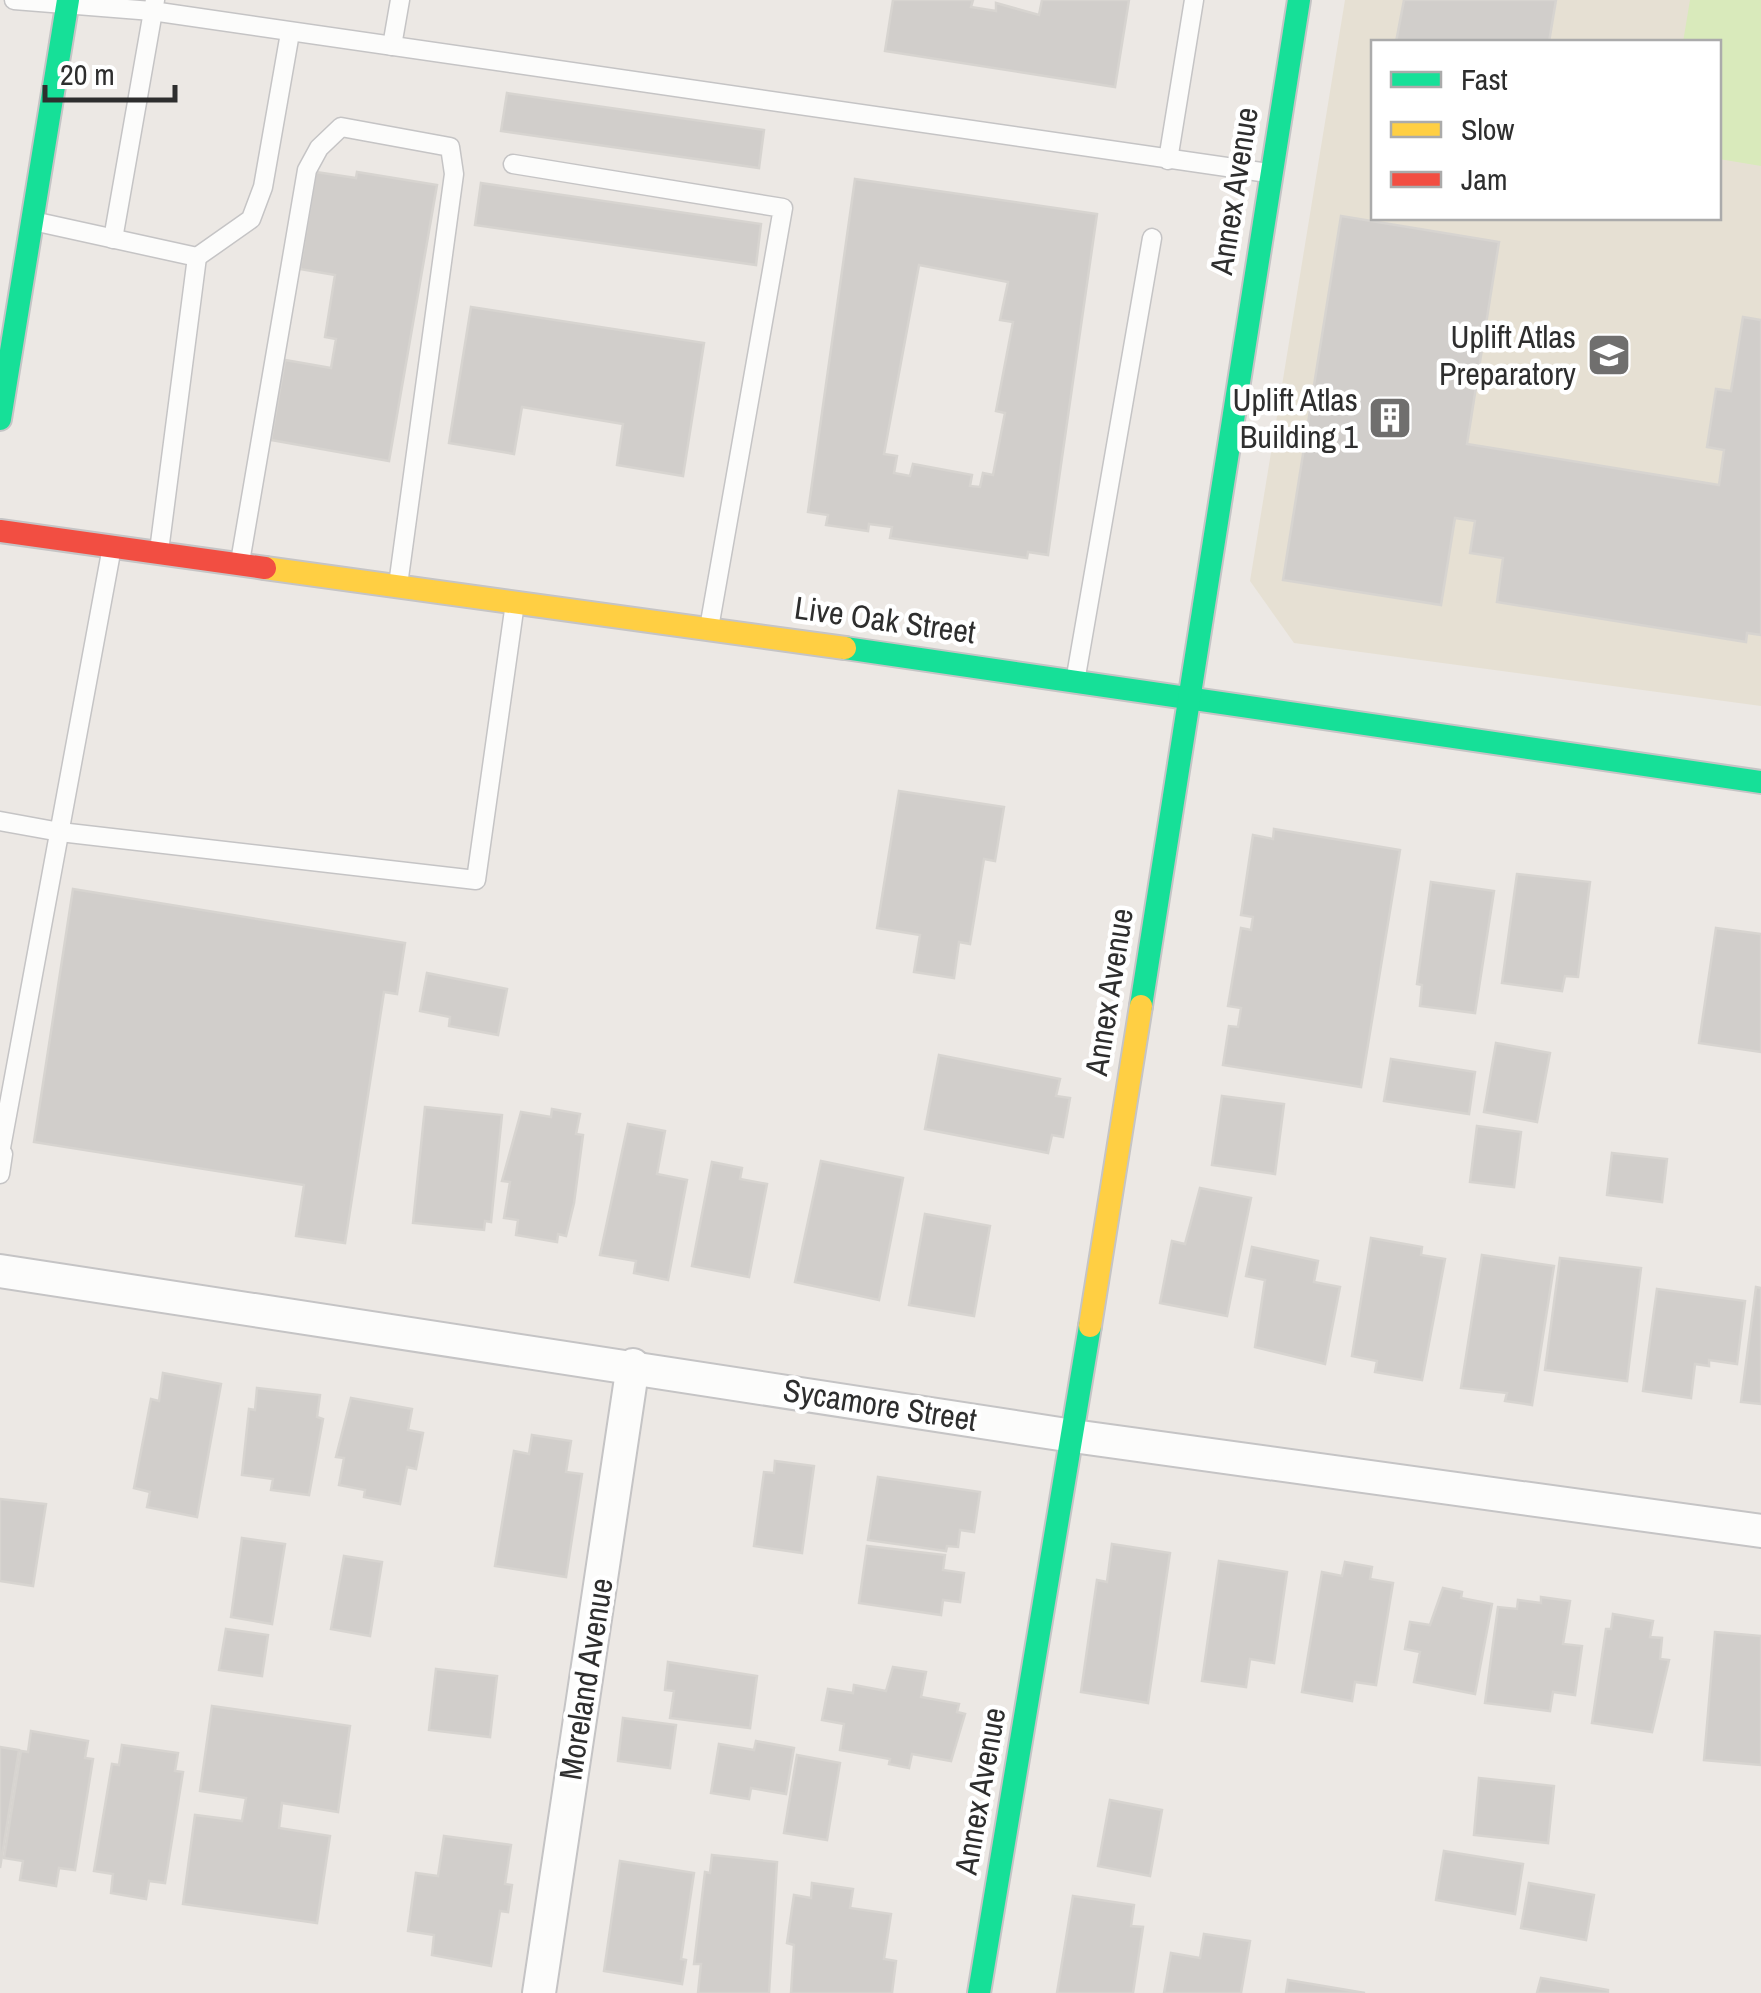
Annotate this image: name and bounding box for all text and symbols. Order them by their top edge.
scale bar [45,40,175,102]
legend [1371,40,1721,220]
text: 20 m [60,54,115,94]
text: Fast [1461,59,1508,99]
street label: Annex Avenue [1199,104,1268,279]
text: Slow [1461,109,1515,149]
text: Jam [1461,159,1507,199]
place label: Uplift Atlas Preparatory [1439,315,1576,395]
school or university icon: Uplift Atlas Preparatory [1586,332,1632,378]
place label: Uplift Atlas Building 1 [1233,378,1358,458]
building icon: Uplift Atlas Building 1 [1367,395,1413,441]
street label: Live Oak Street [792,586,978,653]
street label: Annex Avenue [1074,905,1143,1080]
street label: Sycamore Street [780,1368,980,1441]
street label: Moreland Avenue [548,1575,623,1783]
street label: Annex Avenue [944,1704,1015,1879]

